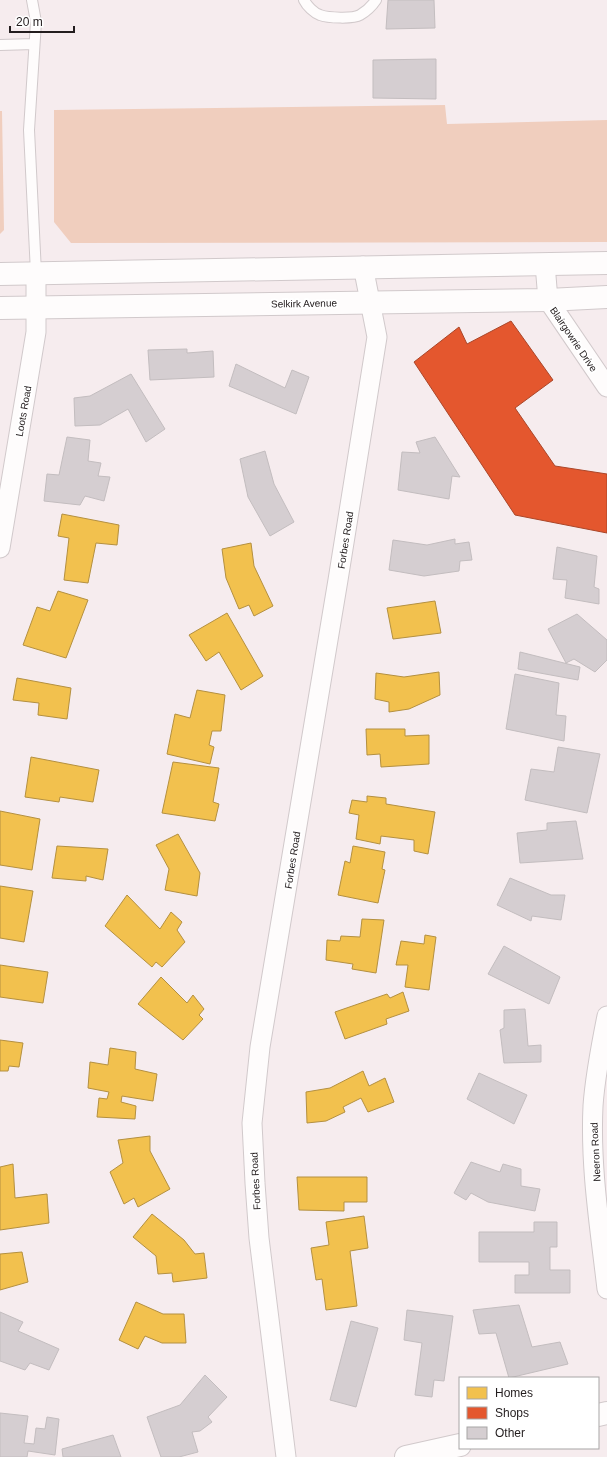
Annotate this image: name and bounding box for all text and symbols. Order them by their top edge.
scale bar [10,8,74,34]
text: 20 m [16,15,43,29]
street label: Selkirk Avenue [271,297,338,310]
street label: Blairgowrie Drive [548,305,600,374]
street label: Loots Road [14,385,33,437]
street label: Forbes Road [336,511,355,569]
street label: Forbes Road [283,831,302,889]
street label: Neeron Road [588,1122,603,1182]
street label: Forbes Road [248,1152,263,1210]
legend [459,1377,599,1449]
text: Homes [495,1386,533,1400]
text: Shops [495,1406,529,1420]
text: Other [495,1426,525,1440]

